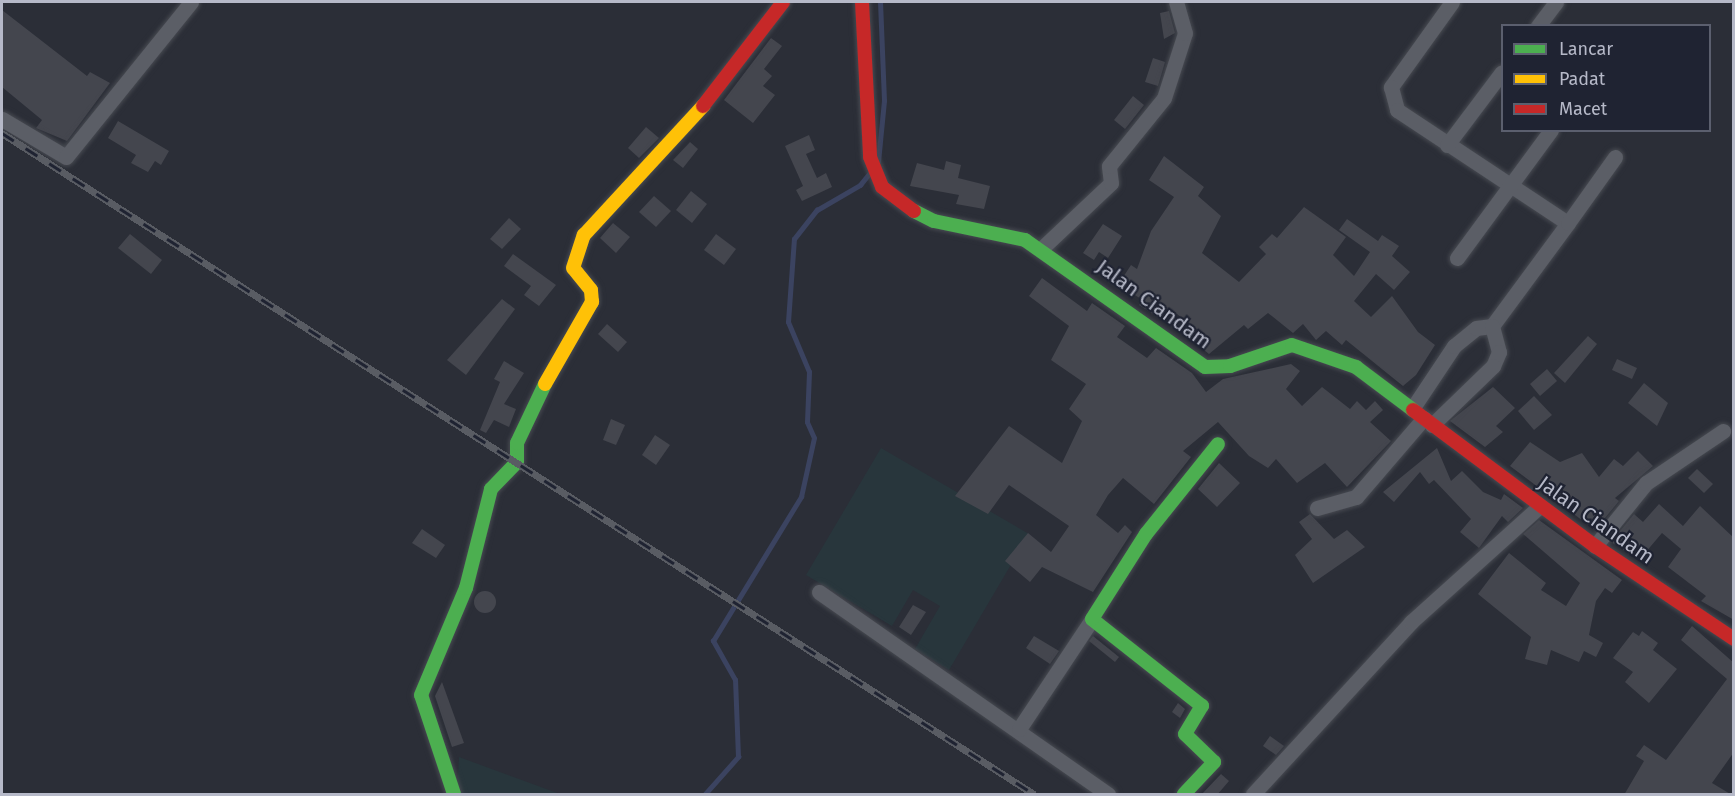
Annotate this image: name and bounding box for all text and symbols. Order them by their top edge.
legend [1501,24,1711,132]
text: Lancar [1559,38,1613,60]
text: Padat [1559,68,1605,90]
text: Macet [1559,98,1607,120]
street label: Jalan Ciandam [1091,254,1217,354]
street label: Jalan Ciandam [1533,471,1659,569]

